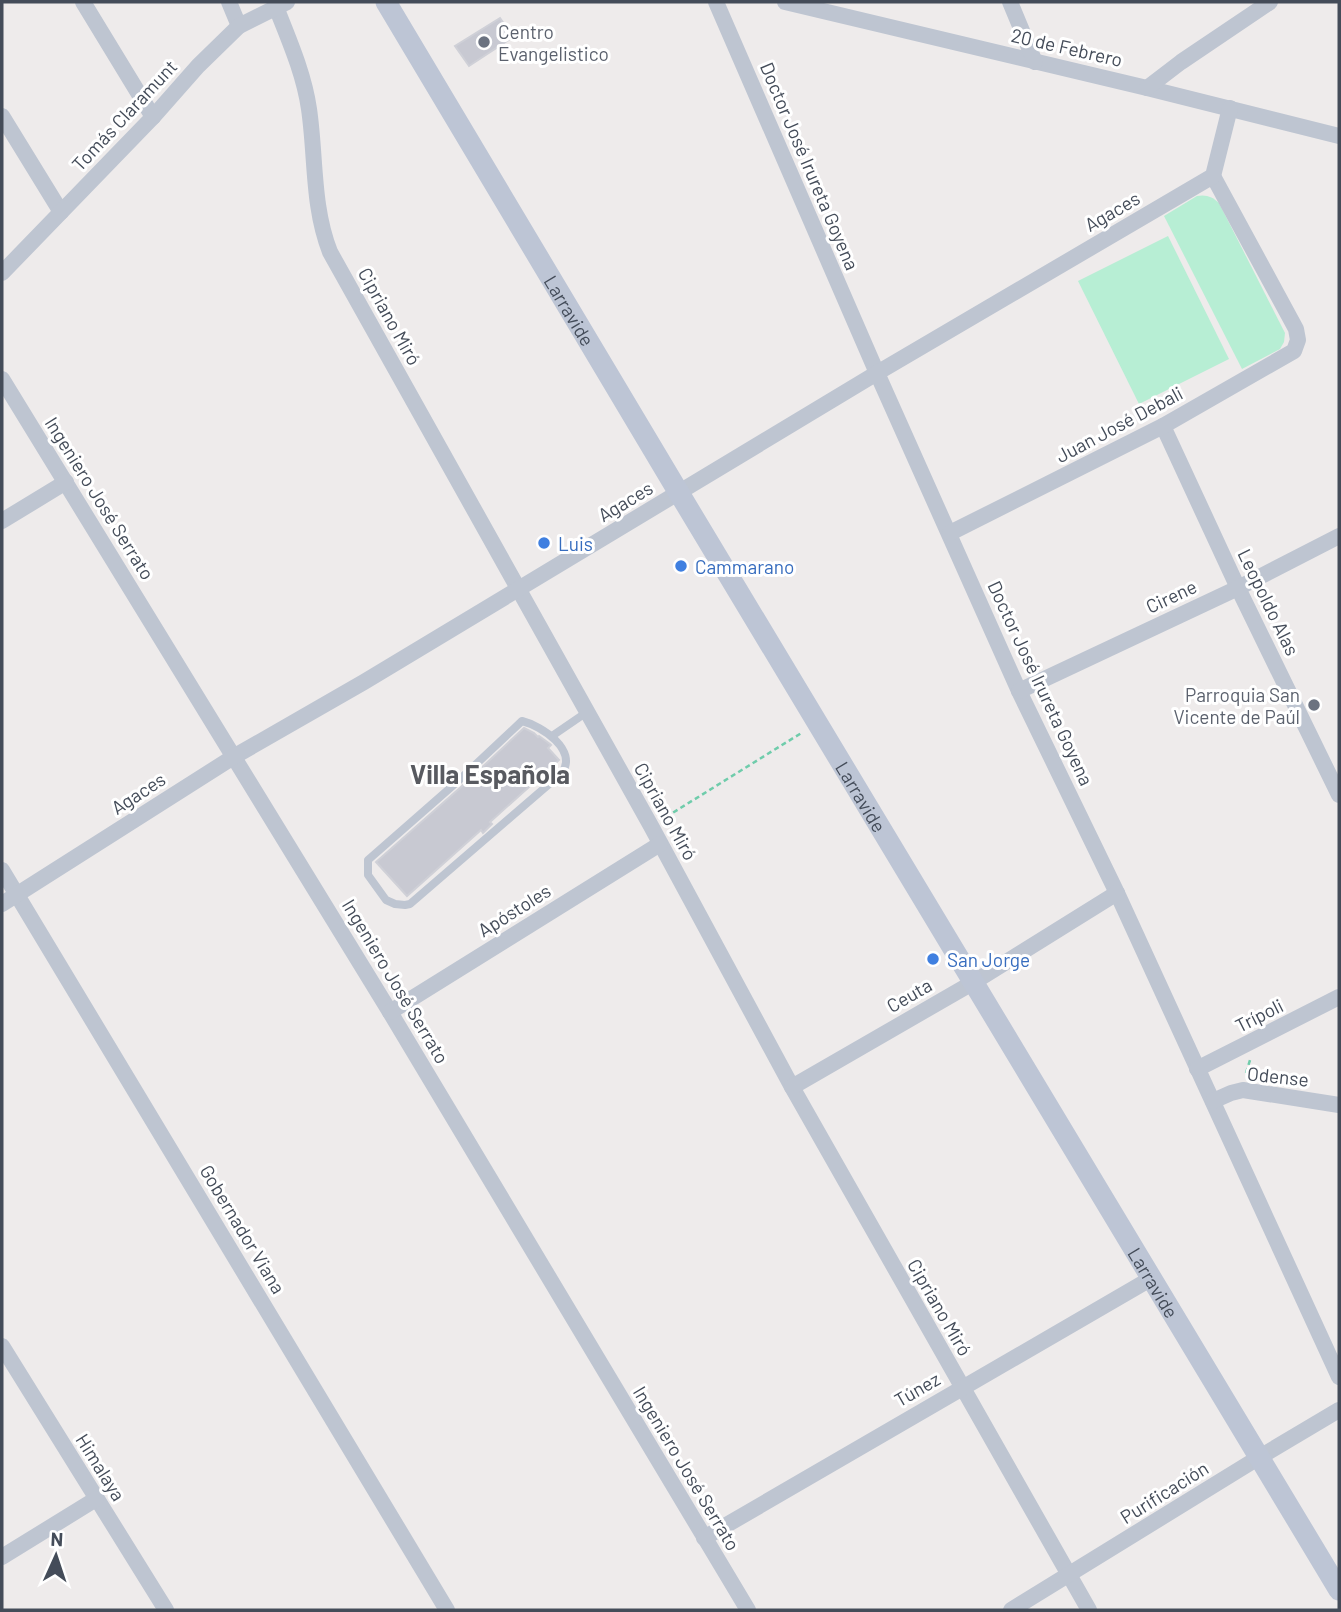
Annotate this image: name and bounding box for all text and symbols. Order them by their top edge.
place label: Centro Evangelistico [498,20,609,65]
street label: 20 de Febrero [1009,23,1125,71]
marker: Centro Evangelistico [476,34,492,50]
street label: Tomás Claramunt [67,55,181,175]
street label: Doctor José Irureta Goyena [756,59,864,273]
street label: Agaces [1080,186,1144,236]
street label: Cipriano Miró [354,263,426,369]
street label: Larravide [540,271,600,350]
street label: Juan José Debali [1052,381,1186,467]
street label: Ingeniero José Serrato [41,412,159,584]
street label: Agaces [593,476,657,526]
place label: Luis [558,532,593,555]
marker: Luis [536,535,552,551]
street label: Leopoldo Alas [1233,545,1305,659]
place label: Cammarano [695,555,794,578]
marker: Cammarano [673,558,689,574]
street label: Cirene [1142,574,1200,618]
street label: Doctor José Irureta Goyena [983,577,1099,789]
place label: Parroquia San Vicente de Paúl [1173,683,1300,728]
marker: Parroquia San Vicente de Paúl [1306,697,1322,713]
street label: Larravide [832,757,892,836]
district label: Villa Española [410,758,570,789]
street label: Cipriano Miró [630,758,702,864]
street label: Agaces [107,767,169,819]
street label: Apóstoles [473,879,555,941]
street label: Ingeniero José Serrato [338,895,454,1067]
place label: San Jorge [947,948,1030,971]
marker: San Jorge [925,951,941,967]
street label: Ceuta [882,973,936,1017]
street label: Trípoli [1231,993,1287,1037]
street label: Odense [1246,1061,1310,1091]
street label: Gobernador Viana [195,1160,291,1298]
street label: Larravide [1124,1243,1184,1322]
street label: Cipriano Miró [903,1254,977,1360]
street label: Túnez [890,1367,944,1411]
street label: Ingeniero José Serrato [629,1382,745,1554]
street label: Himalaya [71,1429,131,1505]
street label: Purificación [1116,1456,1212,1528]
north arrow [21,1521,91,1591]
text: N [50,1527,64,1550]

